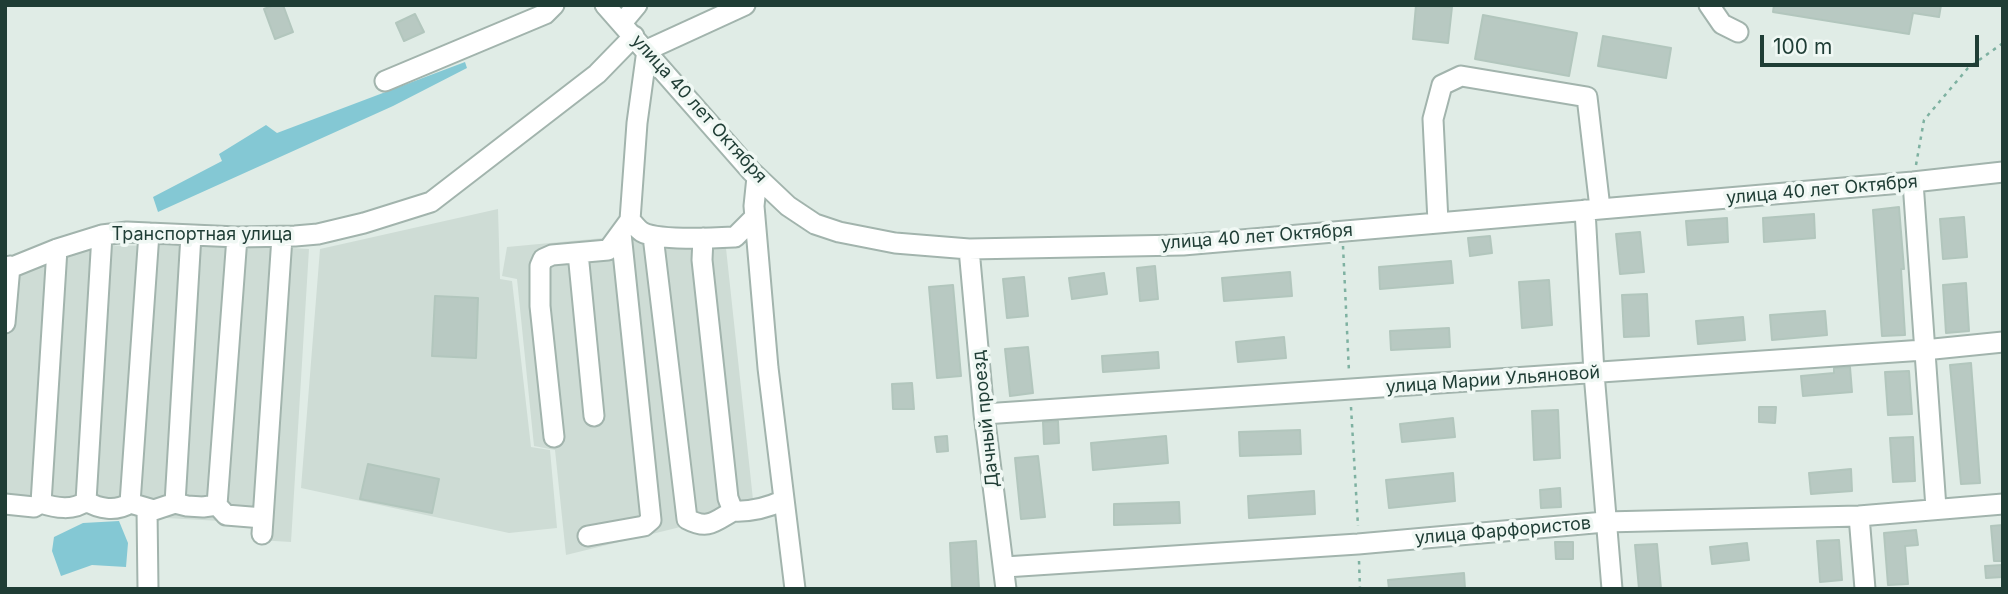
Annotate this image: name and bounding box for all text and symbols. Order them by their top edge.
scale bar [1763,21,1982,65]
street label: улица 40 лет Октября [627,30,771,188]
text: 100 m [1773,34,1832,59]
street label: улица 40 лет Октября [1725,171,1919,209]
street label: улица 40 лет Октября [1160,220,1354,254]
street label: Транспортная улица [112,224,292,246]
street label: Дачный проезд [968,349,1004,489]
street label: улица Марии Ульяновой [1385,362,1601,398]
street label: улица Фарфористов [1414,513,1592,549]

